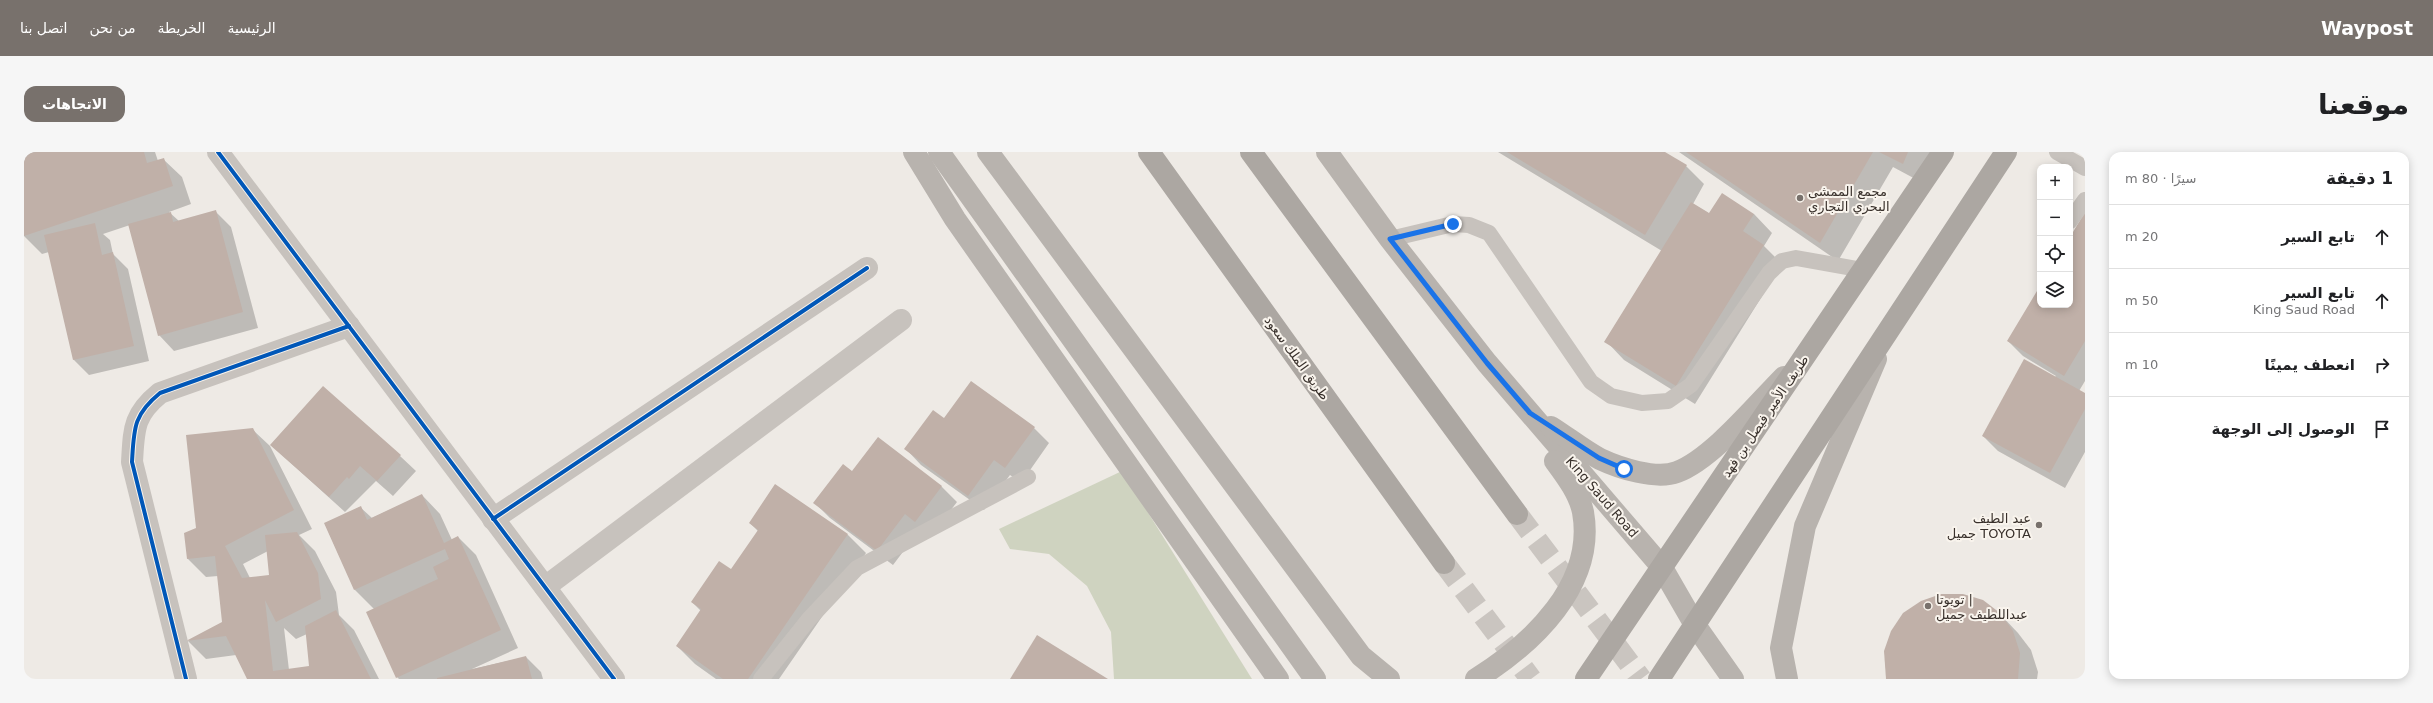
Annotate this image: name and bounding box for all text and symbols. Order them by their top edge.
text: Waypost [2321,17,2413,39]
text: اتصل بنا [20,20,67,36]
text: من نحن [89,20,136,36]
text: الخريطة [158,20,205,36]
text: الرئيسية [227,20,276,36]
button: الاتجاهات [24,86,125,122]
text: موقعنا [2318,88,2409,121]
map controls [2037,164,2073,308]
button: + [2037,164,2073,200]
text: 1 دقيقة [2326,168,2393,188]
text: سيرًا · 80 m [2125,171,2196,186]
place label: مجمع الممشى البحري التجاري [1808,184,1890,215]
marker: مجمع الممشى البحري التجاري [1795,193,1805,203]
button: − [2037,200,2073,236]
route end [1444,215,1462,233]
icon: ahead [2371,226,2393,248]
text: تابع السير [2281,228,2355,246]
text: 20 m [2125,229,2158,244]
button: locate [2037,236,2073,272]
button: layers [2037,272,2073,308]
text: تابع السير [2281,284,2355,302]
icon: ahead [2371,290,2393,312]
text: 50 m [2125,293,2158,308]
text: King Saud Road [2253,302,2355,317]
street label: طريق الملك سعود [1261,313,1333,404]
street label: طريف الأمير فيصل بن فهد [1718,352,1812,480]
icon: right [2371,354,2393,376]
text: انعطف يمينًا [2264,356,2355,374]
text: 10 m [2125,357,2158,372]
icon: arrive [2371,418,2393,440]
text: الوصول إلى الوجهة [2212,420,2355,438]
street label: King Saud Road [1563,454,1641,540]
route start [1615,460,1633,478]
place label: عبد الطيف جميل TOYOTA [1947,511,2031,541]
marker: عبد الطيف جميل TOYOTA [2034,520,2044,530]
place label: تويوتا | عبداللطيف جميل [1936,592,2028,622]
marker: تويوتا | عبداللطيف جميل [1923,601,1933,611]

